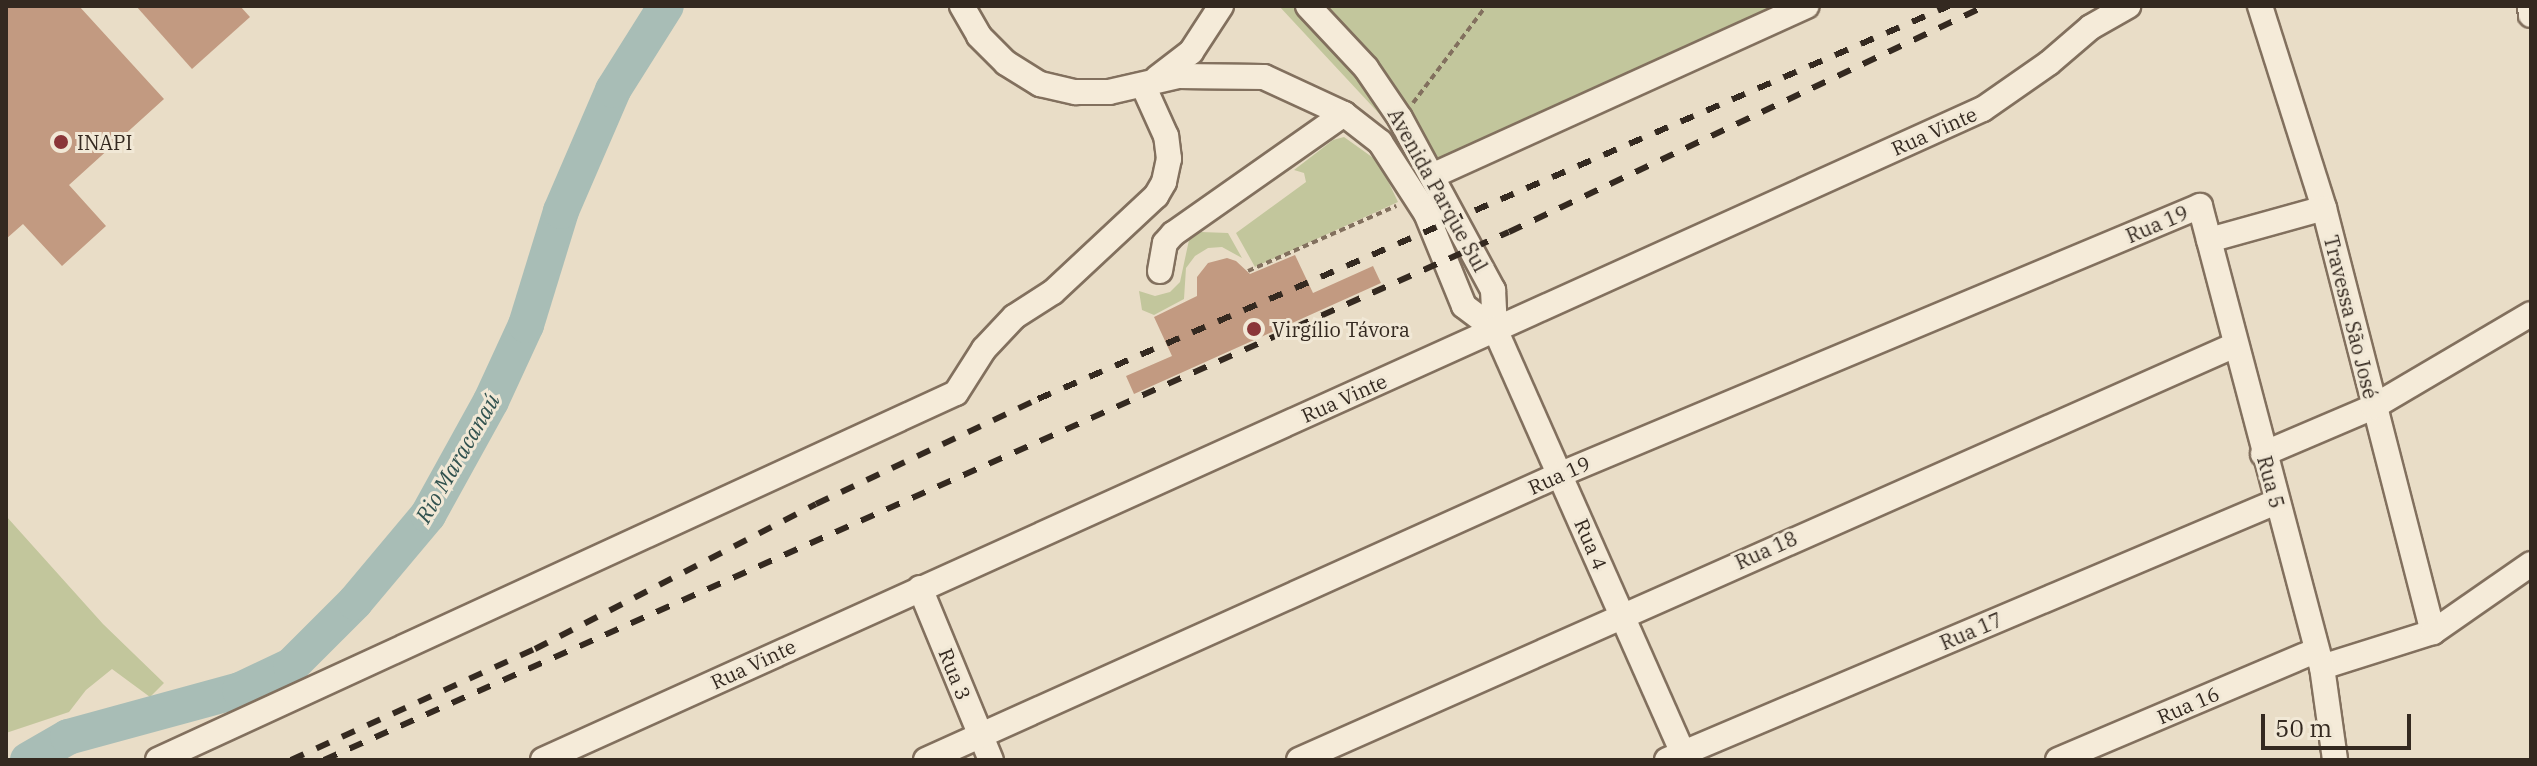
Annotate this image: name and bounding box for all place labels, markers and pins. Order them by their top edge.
place label: INAPI [77,130,132,154]
marker: INAPI [52,133,70,151]
place label: Virgílio Távora [1272,317,1410,341]
marker: Virgílio Távora [1243,318,1265,340]

